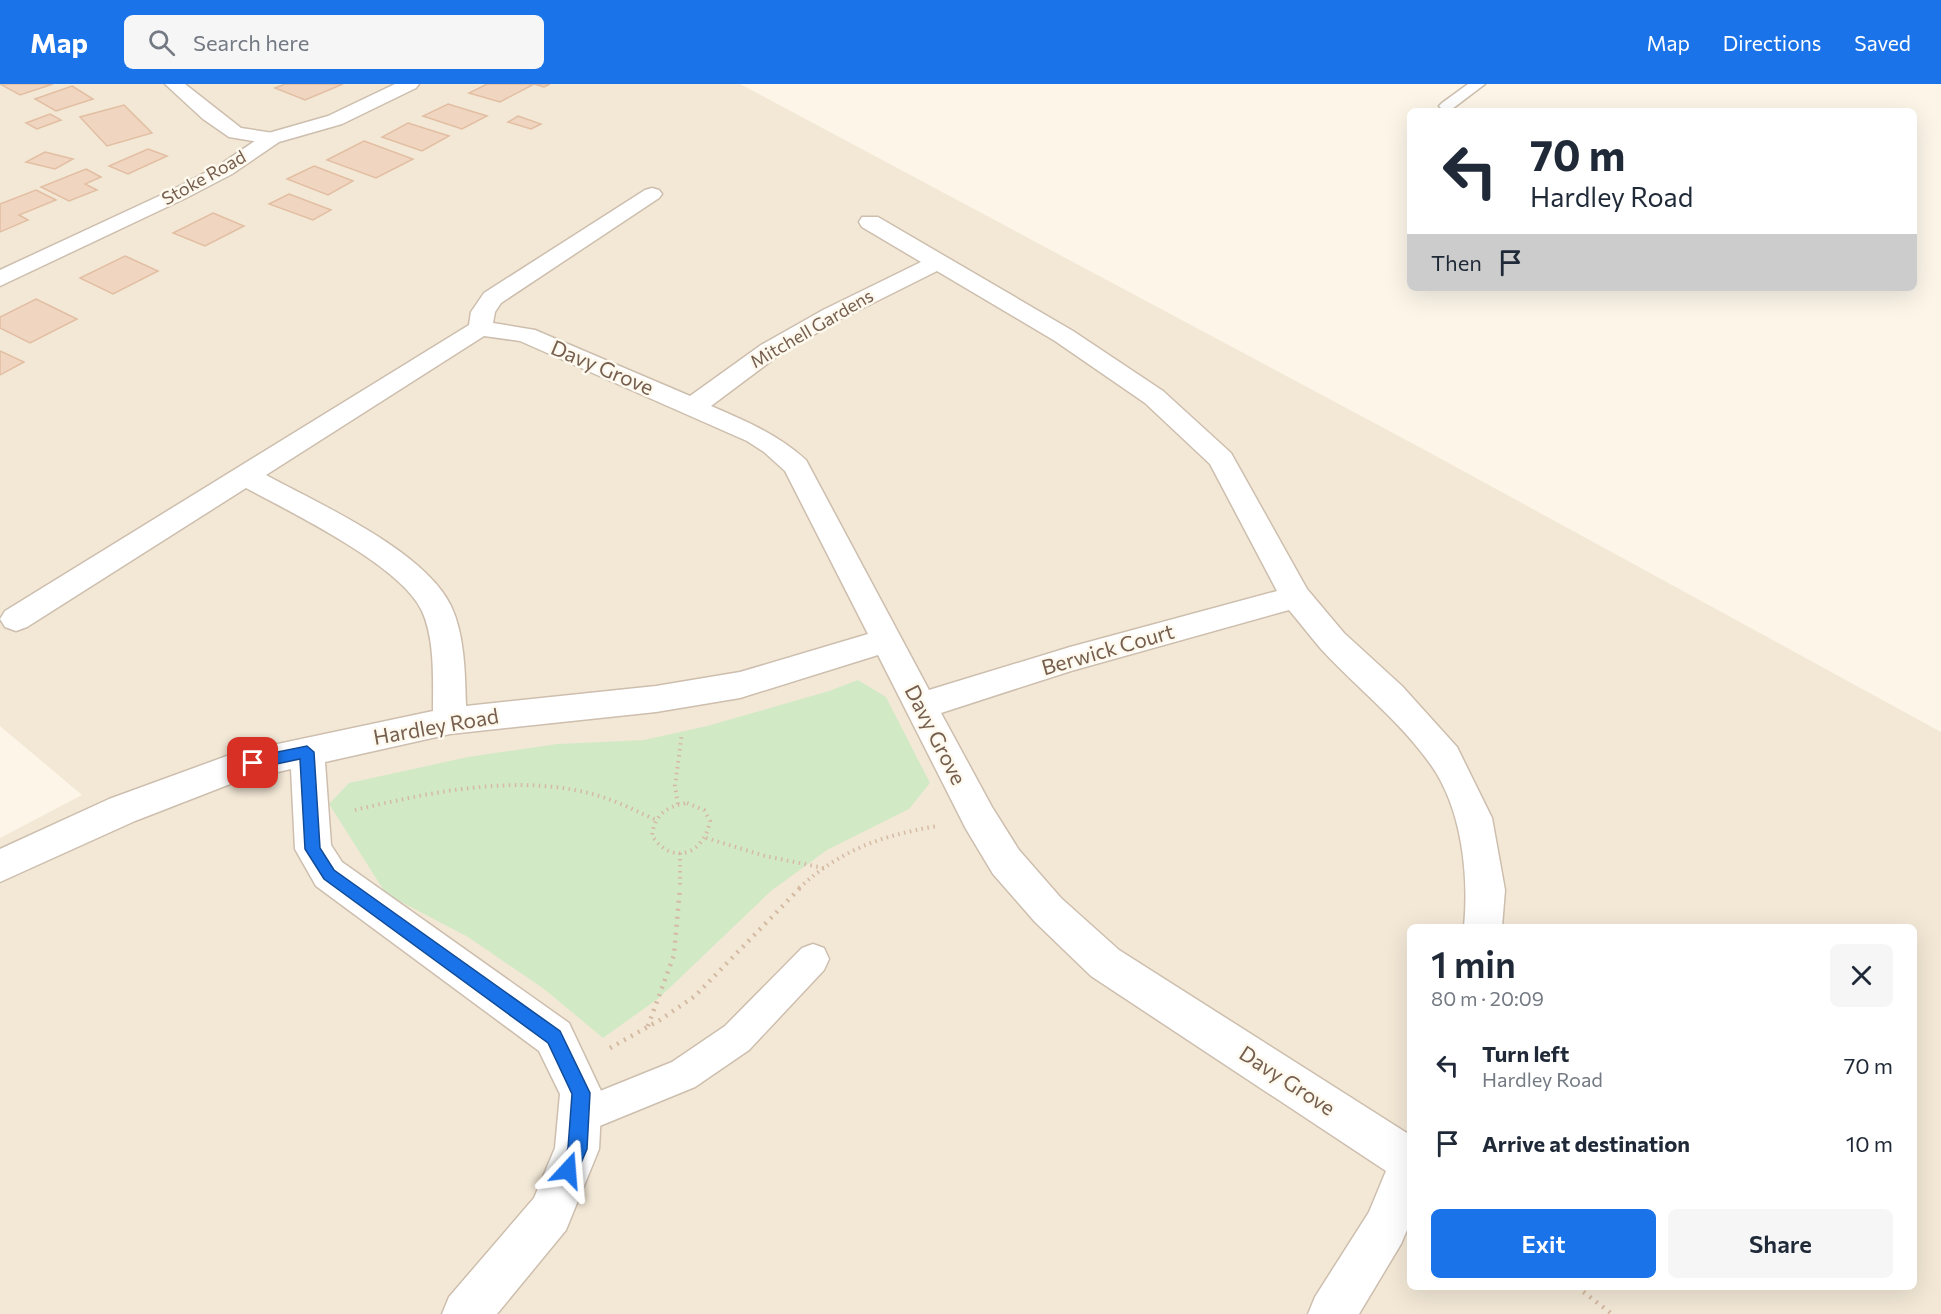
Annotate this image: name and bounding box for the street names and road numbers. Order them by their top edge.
street label: Stoke Road [158,145,249,209]
street label: Mitchell Gardens [746,284,877,372]
street label: Davy Grove [548,334,658,399]
street label: Berwick Court [1038,618,1177,679]
street label: Davy Grove [900,680,972,789]
street label: Hardley Road [371,702,500,749]
street label: Davy Grove [1235,1040,1340,1120]

